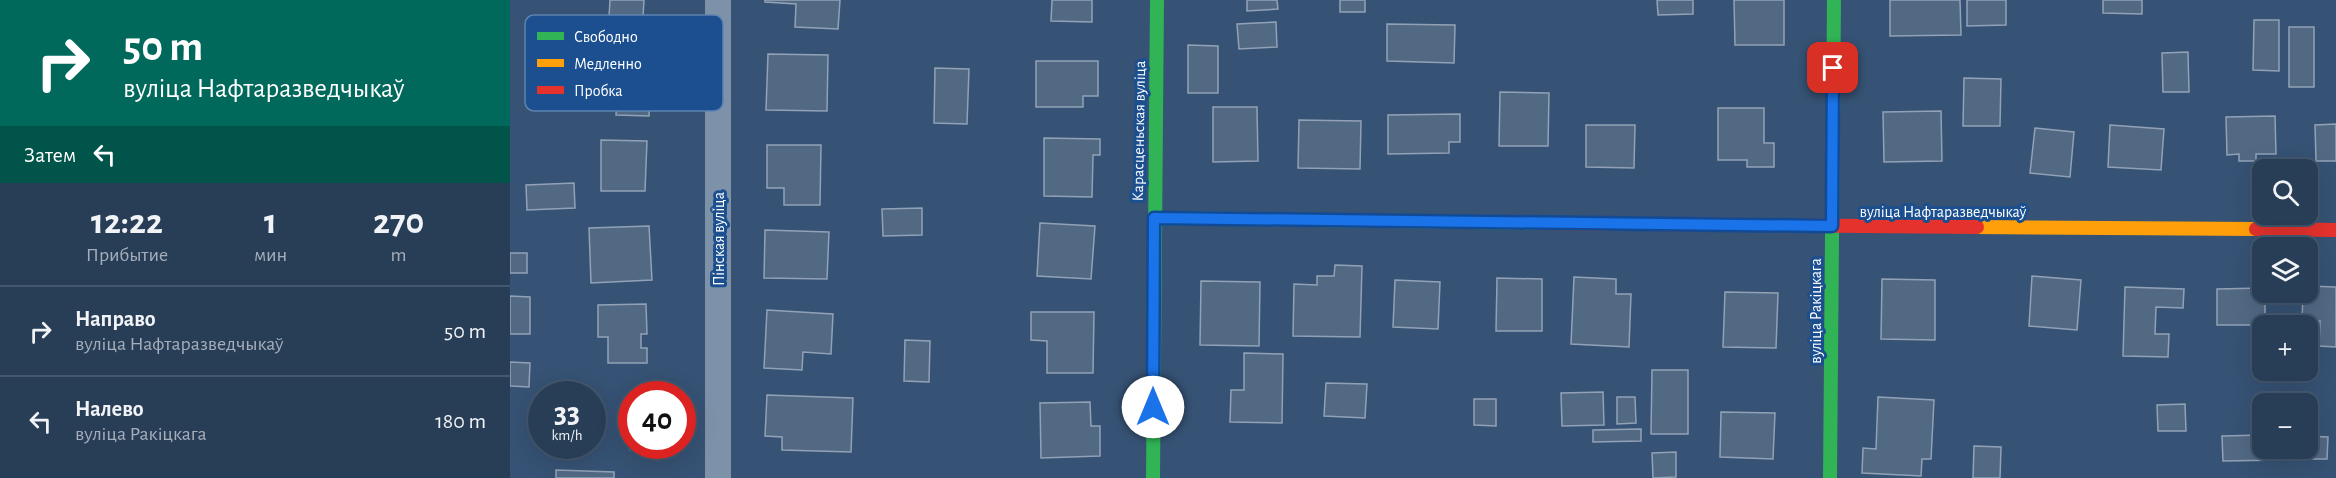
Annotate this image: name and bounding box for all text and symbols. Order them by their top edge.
legend [525,15,723,111]
icon: right [24,24,102,102]
text: 50 m [123,26,203,68]
text: Свободно [574,29,638,45]
pin [1807,42,1858,93]
icon: arrive [1816,51,1849,84]
text: Медленно [574,56,642,72]
street label: Карасценьская вуліца [1130,60,1149,202]
text: вуліца Нафтаразведчыкаў [123,75,405,102]
text: Пробка [574,83,623,99]
icon: left [88,138,121,171]
text: Затем [24,144,76,166]
map controls [2252,159,2318,459]
button: search [2252,159,2318,225]
street label: Пінская вуліца [711,192,728,286]
text: 12:22 [91,204,163,240]
text: 1 [264,204,277,240]
text: 270 [373,204,424,240]
street label: вуліца Нафтаразведчыкаў [1860,204,2027,221]
button: layers [2252,237,2318,303]
text: Прибытие [86,245,168,265]
text: мин [254,245,287,265]
text: m [391,245,407,265]
street label: вуліца Ракіцкага [1808,258,1825,364]
text: Направо [75,308,156,330]
icon: right [24,315,57,348]
button: + [2252,315,2318,381]
text: 50 m [444,320,486,342]
text: вуліца Нафтаразведчыкаў [75,334,284,354]
position arrow [1121,375,1185,439]
speed limit sign: 40 [618,381,696,459]
button: − [2252,393,2318,459]
text: Налево [75,398,144,420]
text: 33 [554,398,580,428]
icon: left [24,405,57,438]
text: 180 m [435,410,486,432]
text: вуліца Ракіцкага [75,424,207,444]
text: km/h [552,428,582,443]

